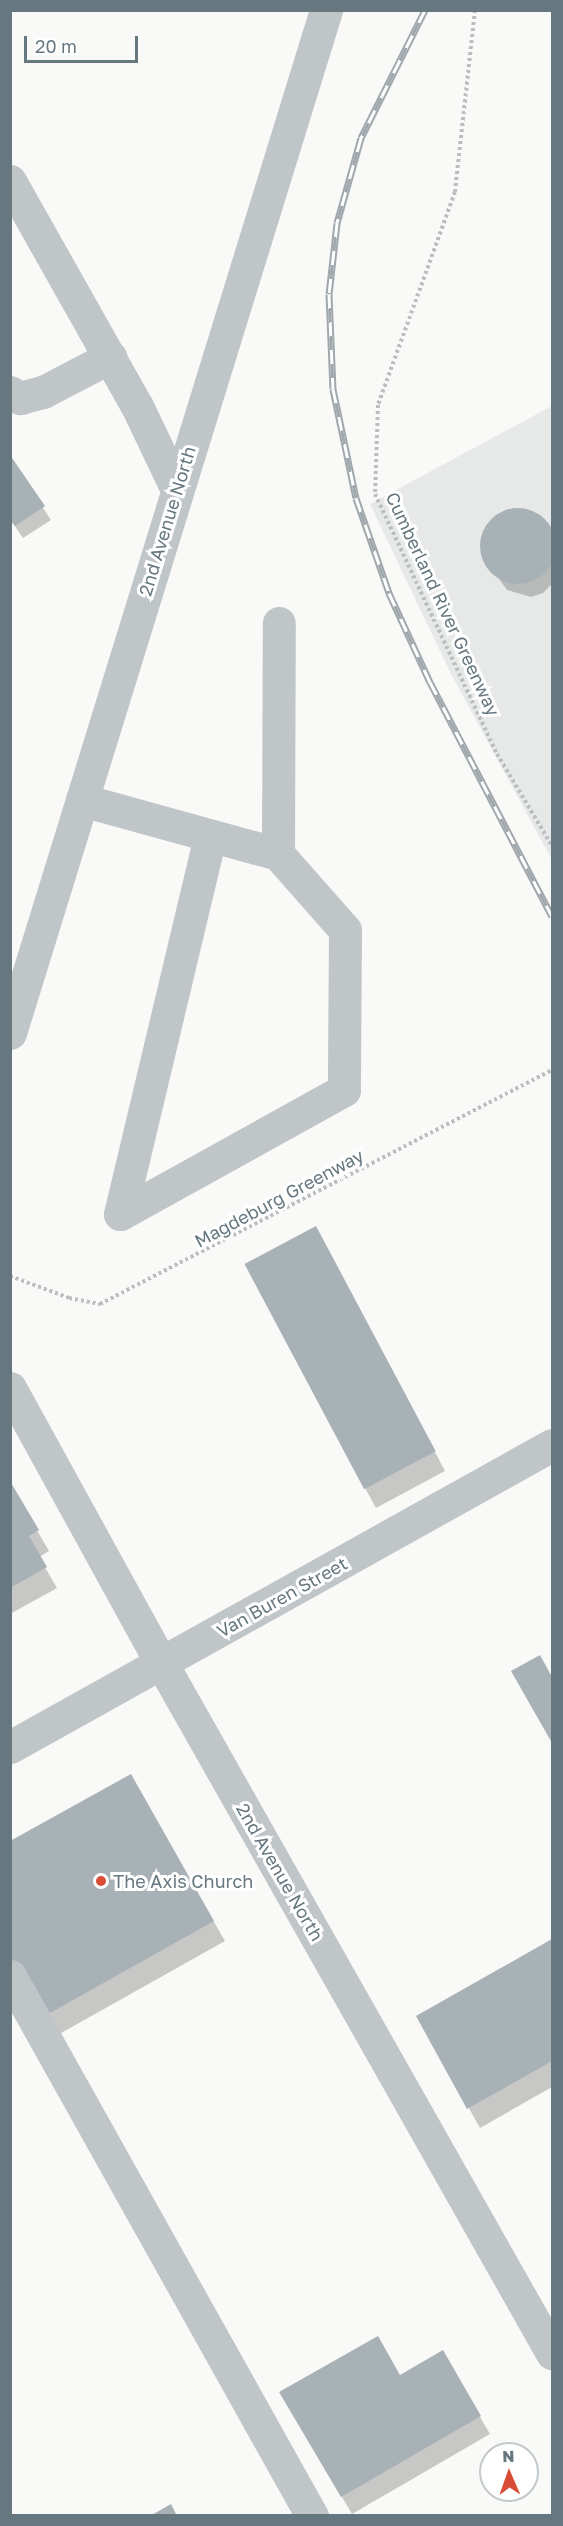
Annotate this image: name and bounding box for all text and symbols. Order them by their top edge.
scale bar [27,24,141,62]
text: 20 m [35,35,77,57]
street label: 2nd Avenue North [134,444,200,598]
street label: Cumberland River Greenway [382,489,504,719]
street label: Magdeburg Greenway [191,1144,367,1252]
street label: Van Buren Street [213,1552,351,1642]
street label: 2nd Avenue North [232,1799,328,1945]
place label: The Axis Church [113,1870,253,1892]
marker: The Axis Church [94,1874,108,1888]
north arrow [479,2442,539,2502]
text: N [502,2446,515,2466]

